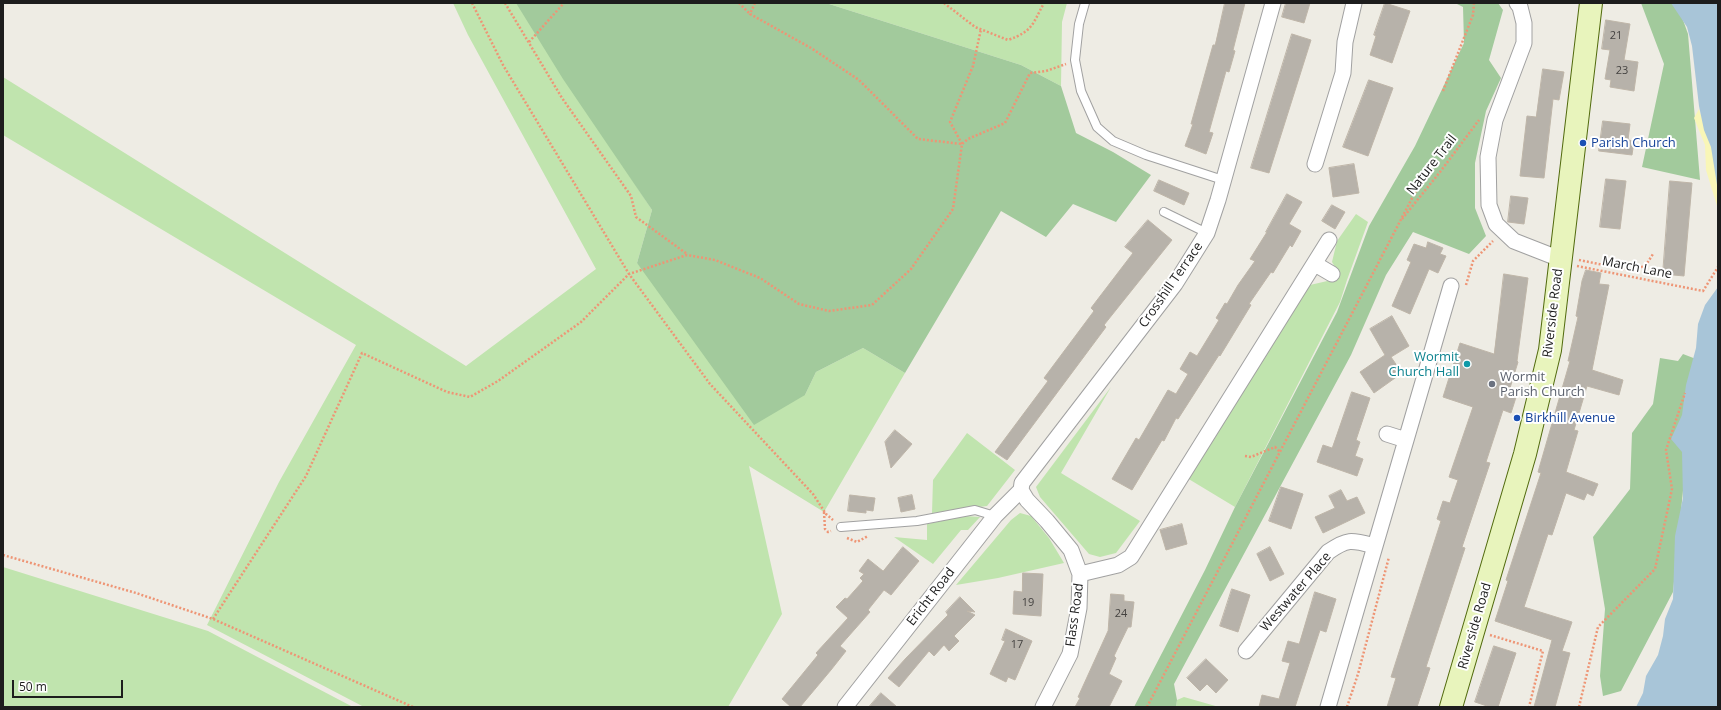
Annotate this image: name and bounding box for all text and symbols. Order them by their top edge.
house number: 21 [1610,29,1622,43]
house number: 23 [1616,64,1628,78]
street label: Nature Trail [1404,132,1460,198]
place label: Parish Church [1591,135,1676,151]
marker: Parish Church [1578,138,1588,148]
street label: Crosshill Terrace [1136,239,1206,331]
street label: March Lane [1601,254,1673,282]
street label: Riverside Road [1540,268,1566,358]
place label: Wormit Church Hall [1389,349,1459,380]
marker: Wormit Church Hall [1462,359,1472,369]
place label: Wormit Parish Church [1500,369,1585,400]
marker: Wormit Parish Church [1487,379,1497,389]
place label: Birkhill Avenue [1525,410,1615,426]
marker: Birkhill Avenue [1512,413,1522,423]
street label: Westwater Place [1257,549,1335,635]
street label: Ericht Road [904,565,958,629]
street label: Riverside Road [1455,581,1495,671]
street label: Flass Road [1063,582,1087,648]
house number: 19 [1022,596,1034,610]
house number: 24 [1115,607,1127,621]
house number: 17 [1011,638,1023,652]
scale bar [14,672,125,698]
text: 50 m [19,678,47,695]

